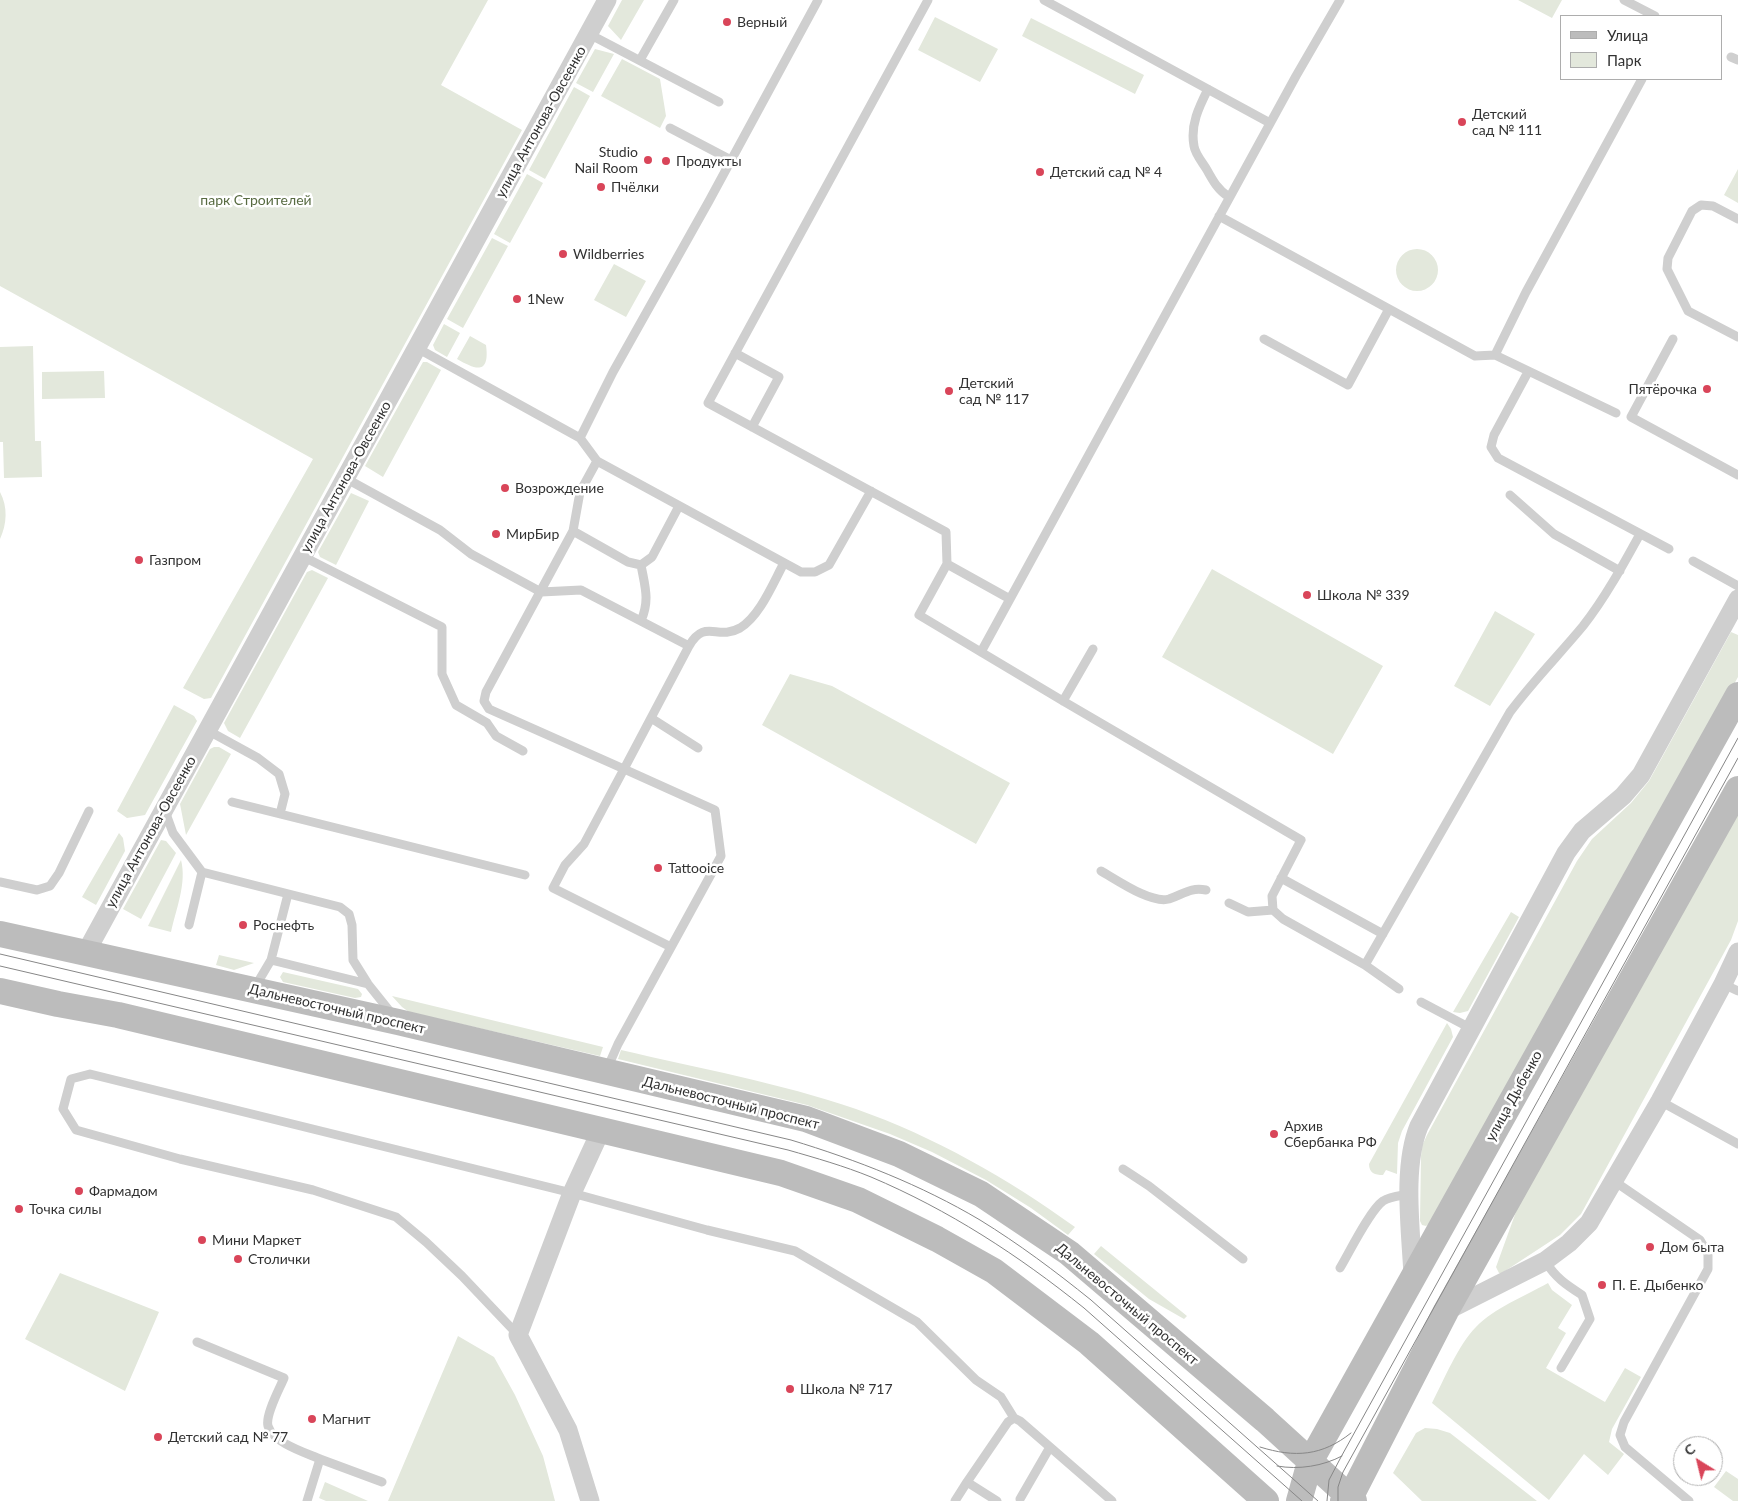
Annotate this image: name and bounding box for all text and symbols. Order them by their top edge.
place label: Верный [737,14,787,30]
legend [1560,15,1723,80]
marker: Верный [721,16,733,28]
text: Улица [1607,26,1648,44]
street label: улица Антонова-Овсеенко [492,43,590,201]
text: Парк [1607,51,1641,69]
place label: Детский сад № 111 [1472,106,1542,138]
marker: Детский сад № 111 [1456,116,1468,128]
place label: Studio Nail Room [575,144,638,176]
place label: Продукты [676,153,742,169]
marker: Studio Nail Room [642,154,654,166]
marker: Продукты [660,155,672,167]
place label: Детский сад № 4 [1050,164,1162,180]
marker: Детский сад № 4 [1034,166,1046,178]
place label: Пчёлки [611,179,659,195]
marker: Пчёлки [595,181,607,193]
park label: парк Строителей [200,192,312,208]
place label: Wildberries [573,246,644,262]
marker: Wildberries [557,248,569,260]
place label: 1New [527,291,564,307]
marker: 1New [511,293,523,305]
place label: Детский сад № 117 [959,375,1029,408]
place label: Пятёрочка [1629,381,1697,397]
marker: Пятёрочка [1701,383,1713,395]
marker: Детский сад № 117 [943,385,955,397]
street label: улица Антонова-Овсеенко [297,398,395,556]
place label: Возрождение [515,480,604,496]
marker: Возрождение [499,482,511,494]
place label: МирБир [506,526,559,542]
marker: МирБир [490,528,502,540]
place label: Газпром [149,552,201,568]
marker: Газпром [133,554,145,566]
place label: Школа № 339 [1317,587,1410,603]
marker: Школа № 339 [1301,589,1313,601]
street label: улица Антонова-Овсеенко [102,753,200,911]
place label: Tattooice [668,860,724,876]
marker: Tattooice [652,862,664,874]
place label: Роснефть [253,917,314,933]
marker: Роснефть [237,919,249,931]
street label: Дальневосточный проспект [247,980,427,1038]
street label: улица Дыбенко [1482,1048,1546,1144]
street label: Дальневосточный проспект [641,1073,821,1133]
place label: Архив Сбербанка РФ [1284,1118,1377,1150]
marker: Архив Сбербанка РФ [1268,1128,1280,1140]
place label: Фармадом [89,1183,158,1199]
marker: Фармадом [73,1185,85,1197]
place label: Точка силы [29,1201,102,1217]
marker: Точка силы [13,1203,25,1215]
place label: Мини Маркет [212,1232,301,1248]
marker: Мини Маркет [196,1234,208,1246]
street label: Дальневосточный проспект [1052,1239,1202,1369]
place label: Дом быта [1660,1239,1724,1255]
marker: Дом быта [1644,1241,1656,1253]
place label: Столички [248,1251,310,1267]
marker: Столички [232,1253,244,1265]
place label: П. Е. Дыбенко [1612,1277,1703,1293]
marker: П. Е. Дыбенко [1596,1279,1608,1291]
place label: Школа № 717 [800,1381,893,1397]
marker: Школа № 717 [784,1383,796,1395]
place label: Магнит [322,1411,371,1427]
marker: Магнит [306,1413,318,1425]
place label: Детский сад № 77 [168,1429,288,1445]
marker: Детский сад № 77 [152,1431,164,1443]
north arrow [1673,1436,1723,1486]
text: С [1681,1440,1698,1459]

